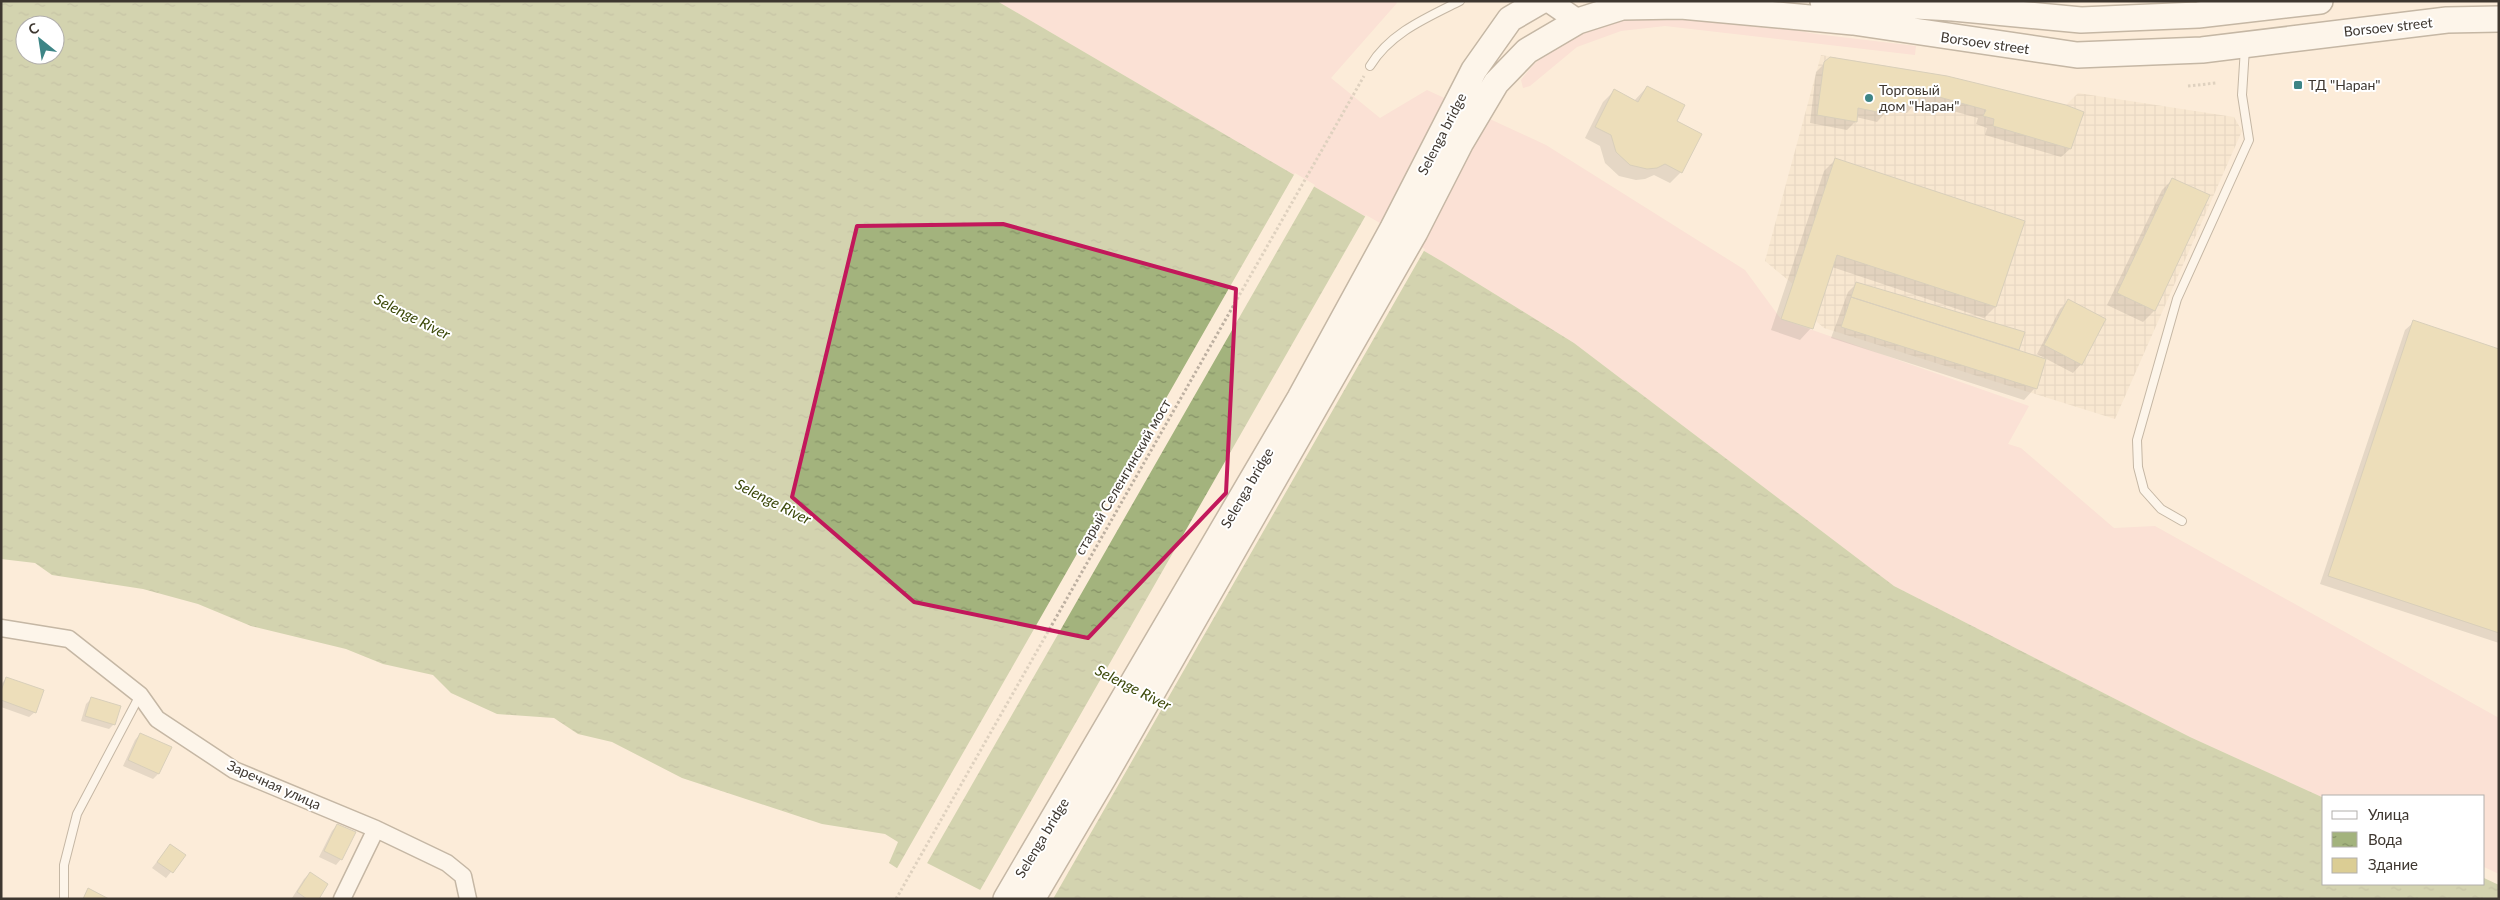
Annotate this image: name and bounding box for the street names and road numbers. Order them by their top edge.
street label: Borsoev street [2343,13,2433,40]
street label: Borsoev street [1940,28,2030,57]
street label: Selenga bridge [1414,90,1470,178]
street label: старый Селенгинский мост [1071,396,1174,558]
street label: Selenga bridge [1217,445,1276,531]
street label: Заречная улица [225,756,324,813]
street label: Selenga bridge [1011,795,1072,881]

